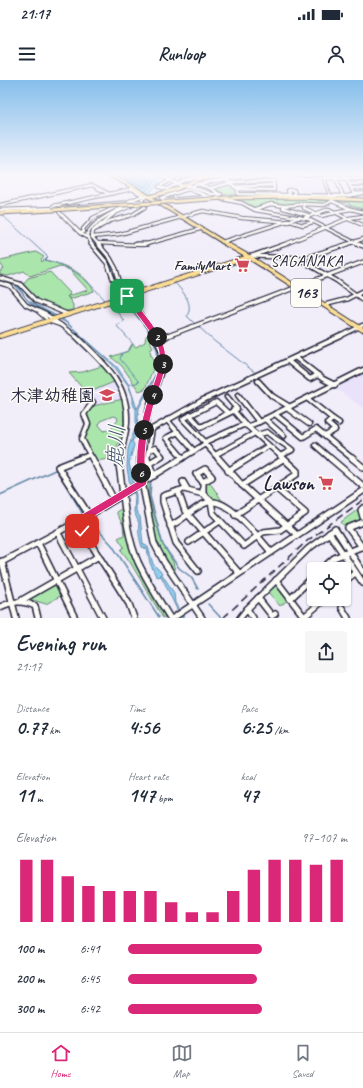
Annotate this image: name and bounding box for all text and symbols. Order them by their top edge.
text: 21:17 [20,5,50,24]
icon: menu [16,43,38,65]
text: Runloop [158,43,205,65]
icon: person [325,43,347,65]
district label: SAGANAKA [271,251,343,271]
supermarket icon: FamilyMart [233,256,251,274]
place label: FamilyMart [174,257,232,274]
pin [110,279,144,313]
road number: 163 [291,279,321,307]
icon: arrive [116,285,138,307]
pin: 2 [147,327,167,347]
text: 2 [155,330,159,344]
pin: 3 [153,354,173,374]
text: 3 [161,357,165,371]
place label: 木津幼稚園 [10,385,95,406]
pin: 4 [143,385,163,405]
school or university icon: 木津幼稚園 [98,386,116,404]
text: 4 [151,388,155,402]
pin: 5 [134,420,154,440]
water label: 鹿川 [100,423,132,469]
text: 5 [142,423,146,437]
pin: 6 [131,463,151,483]
text: 6 [138,466,144,480]
place label: Lawson [263,471,316,496]
supermarket icon: Lawson [317,474,335,492]
pin [65,514,99,548]
icon: check [71,520,93,542]
map controls [307,562,351,606]
button: locate [307,562,351,606]
text: Evening run [16,630,106,658]
button: share [305,631,347,673]
text: 21:17 [16,659,42,675]
text: Distance [16,701,49,715]
text: Time [128,701,145,715]
text: Pace [241,701,258,715]
text: 0.77 [16,715,47,740]
text: 4:56 [128,715,159,740]
text: 6:25 [241,715,272,740]
text: km [47,723,60,737]
text: /km [272,723,289,737]
text: Elevation [16,769,50,783]
text: Heart rate [128,769,168,783]
text: kcal [241,769,255,783]
text: 11 [16,783,34,808]
text: 147 [128,783,155,808]
text: 47 [241,783,259,808]
text: m [34,791,43,805]
text: bpm [155,791,173,805]
text: Elevation [16,830,56,846]
text: 97–107 m [302,830,347,846]
text: 100 m [16,941,44,957]
text: 6:41 [80,941,100,957]
text: 200 m [16,971,44,987]
text: 6:45 [80,971,100,987]
text: 300 m [16,1001,44,1017]
text: 6:42 [80,1001,100,1017]
tab: Home [50,1042,72,1080]
tab: Map [171,1042,193,1080]
tab: Saved [292,1042,314,1080]

